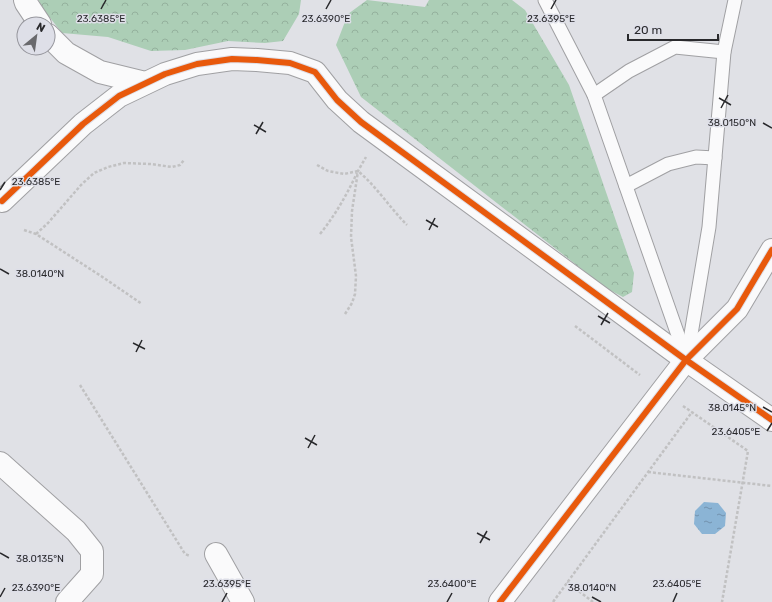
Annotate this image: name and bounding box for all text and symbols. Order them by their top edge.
text: 23.6385°E [77,13,125,25]
text: 23.6390°E [302,13,350,25]
text: 23.6395°E [527,13,575,25]
north arrow [16,16,56,56]
scale bar [628,16,718,42]
text: N [34,20,47,35]
text: 20 m [634,23,662,37]
text: 38.0150°N [708,117,756,129]
text: 23.6385°E [12,176,60,188]
text: 38.0140°N [16,268,64,280]
text: 38.0145°N [708,402,756,414]
text: 23.6405°E [712,426,760,438]
text: 38.0135°N [16,553,64,565]
text: 23.6395°E [203,578,251,590]
text: 23.6400°E [427,578,477,590]
text: 23.6405°E [653,578,701,590]
text: 23.6390°E [12,582,60,594]
text: 38.0140°N [568,582,616,594]

